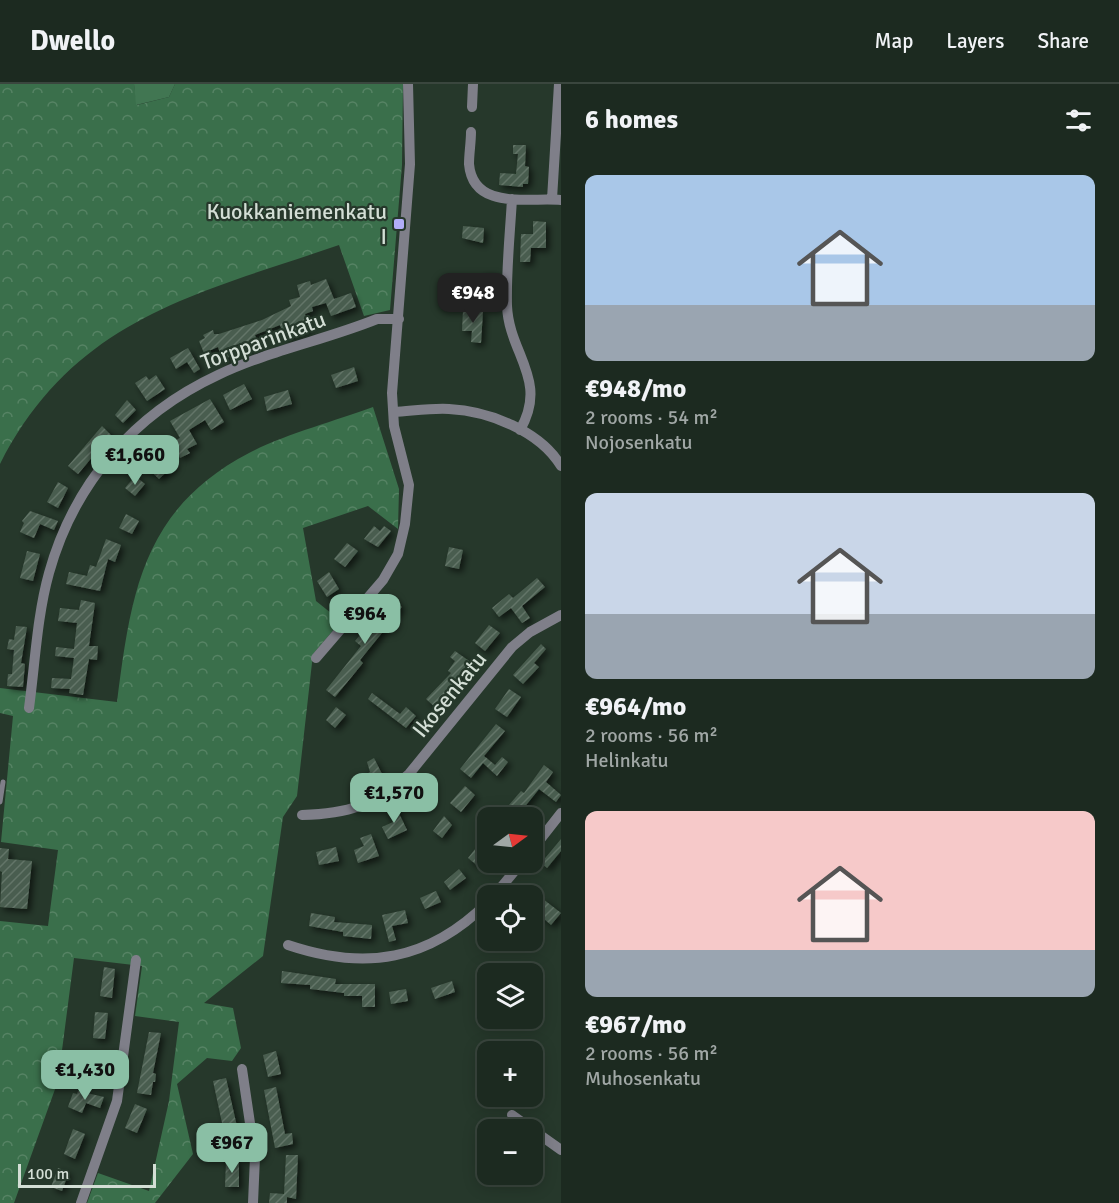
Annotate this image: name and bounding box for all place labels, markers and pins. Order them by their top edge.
place label: Kuokkaniemenkatu I [206,198,387,250]
marker: Kuokkaniemenkatu I [392,217,406,231]
pin: €948 [437,273,509,324]
pin: €1,660 [86,435,184,486]
pin: €964 [329,594,401,645]
pin: €1,570 [345,773,443,824]
pin: €1,430 [36,1050,134,1101]
pin: €967 [196,1123,268,1174]

